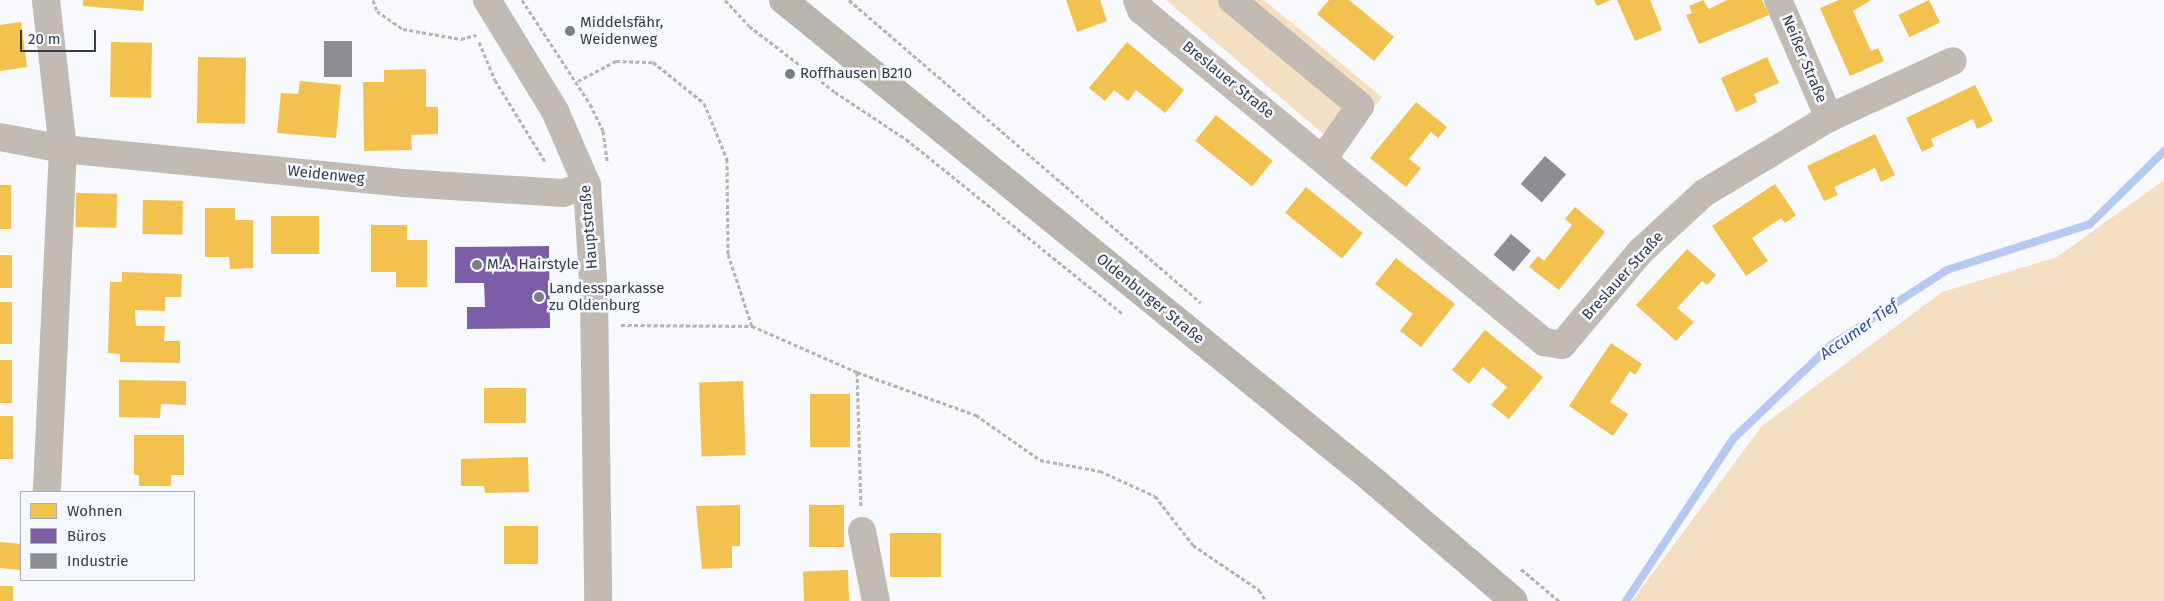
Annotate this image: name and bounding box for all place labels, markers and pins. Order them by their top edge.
place label: Middelsfähr, Weidenweg [580,13,663,48]
marker: Middelsfähr, Weidenweg [564,25,576,37]
place label: Roffhausen B210 [800,65,912,83]
marker: Roffhausen B210 [784,68,796,80]
place label: M.A. Hairstyle [487,256,579,274]
marker: M.A. Hairstyle [471,259,483,271]
place label: Landessparkasse zu Oldenburg [549,279,664,314]
marker: Landessparkasse zu Oldenburg [533,291,545,303]

